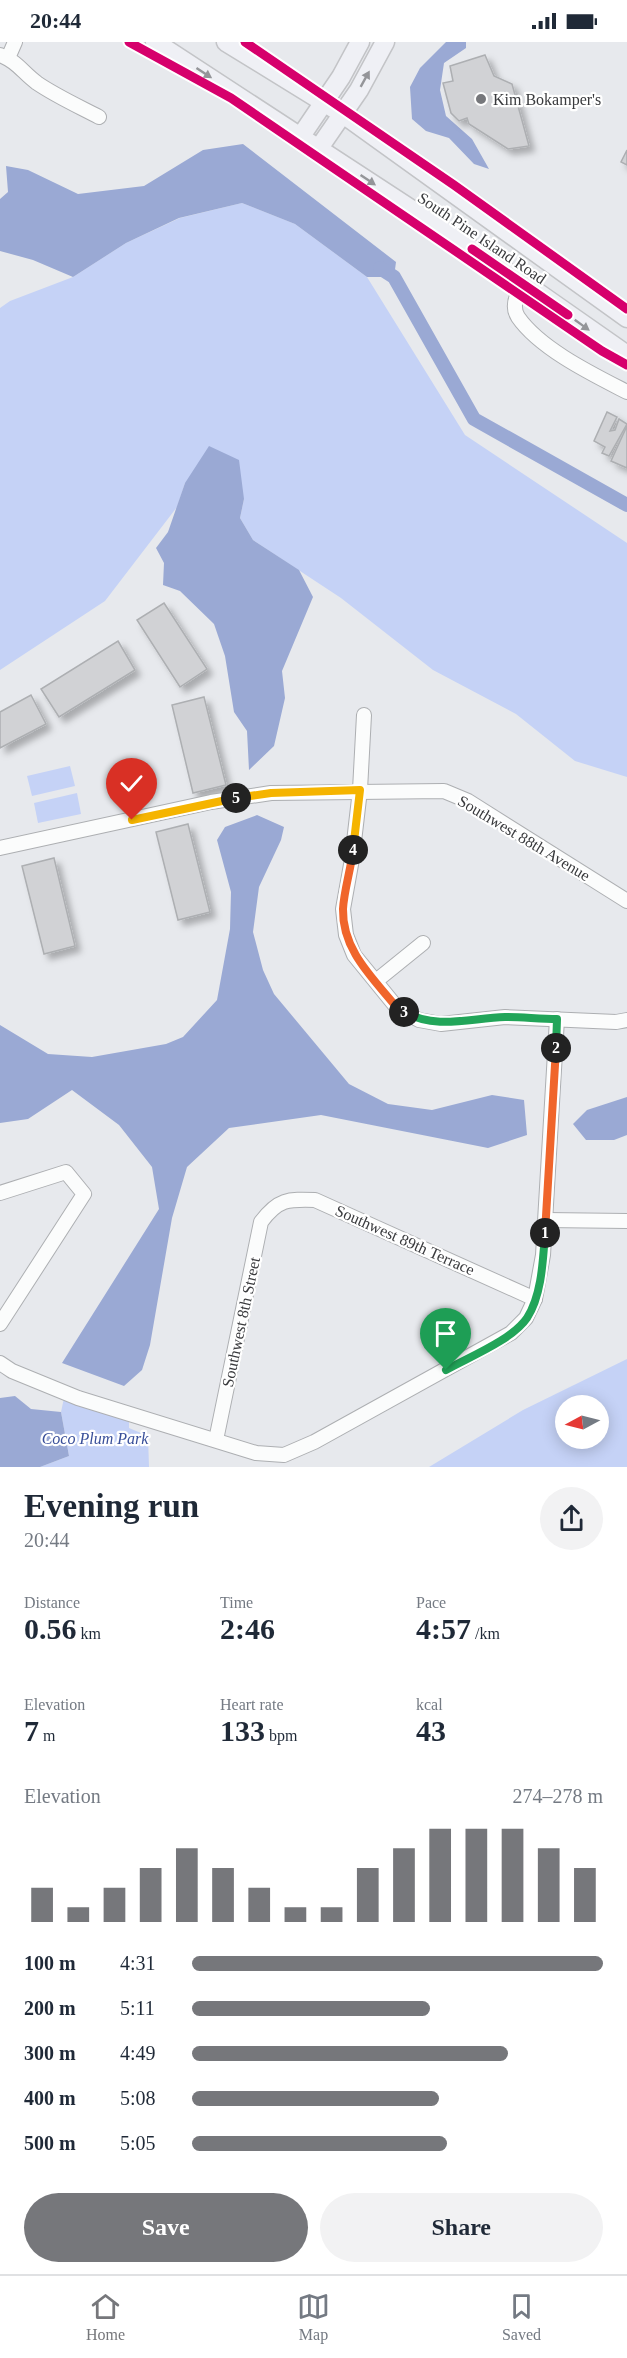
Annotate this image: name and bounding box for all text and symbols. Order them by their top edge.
text: 20:44 [30,8,81,33]
one-way arrow [196,67,212,79]
one-way arrow [360,70,370,87]
place label: Kim Bokamper's [493,91,601,109]
marker: Kim Bokamper's [474,92,488,106]
one-way arrow [360,175,377,186]
street label: South Pine Island Road [415,189,549,287]
one-way arrow [573,319,589,331]
pin [106,758,157,820]
icon: check [115,767,148,800]
pin: 5 [221,783,251,813]
text: 5 [232,789,240,806]
street label: Southwest 88th Avenue [455,792,593,884]
pin: 4 [338,835,368,865]
text: 4 [349,841,357,858]
pin: 3 [389,997,419,1027]
text: 3 [400,1003,408,1020]
pin: 2 [541,1033,571,1063]
text: 2 [552,1039,560,1056]
street label: Southwest 89th Terrace [333,1202,477,1278]
pin: 1 [530,1218,560,1248]
text: 1 [541,1224,549,1241]
street label: Southwest 8th Street [219,1255,263,1389]
pin [420,1308,471,1370]
icon: arrive [429,1317,462,1350]
north arrow [555,1395,609,1449]
map controls [555,1395,609,1449]
park label: Coco Plum Park [42,1430,149,1447]
button: share [540,1487,603,1550]
text: Evening run [24,1488,199,1524]
text: 20:44 [24,1529,70,1551]
text: Distance [24,1594,80,1611]
text: Time [220,1594,253,1611]
text: Pace [416,1594,446,1611]
text: 0.56 [24,1612,77,1645]
text: 2:46 [220,1612,275,1645]
text: 4:57 [416,1612,471,1645]
text: km [77,1625,101,1642]
text: /km [471,1625,500,1642]
text: Elevation [24,1696,85,1713]
text: Heart rate [220,1696,284,1713]
text: kcal [416,1696,443,1713]
text: 7 [24,1714,39,1747]
text: 133 [220,1714,265,1747]
text: 43 [416,1714,446,1747]
text: m [39,1727,55,1744]
text: bpm [265,1727,297,1744]
text: Elevation [24,1785,101,1807]
text: 274–278 m [512,1785,603,1807]
text: 100 m [24,1952,76,1974]
text: 4:31 [120,1952,156,1974]
text: 200 m [24,1997,76,2019]
text: 5:11 [120,1997,155,2019]
text: 300 m [24,2042,76,2064]
text: 4:49 [120,2042,156,2064]
text: 400 m [24,2087,76,2109]
text: 5:08 [120,2087,156,2109]
text: 500 m [24,2132,76,2154]
text: 5:05 [120,2132,156,2154]
button: Save [24,2193,308,2262]
button: Share [320,2193,603,2262]
tab: Home [86,2290,125,2344]
tab: Map [297,2290,330,2344]
tab: Saved [502,2290,541,2344]

